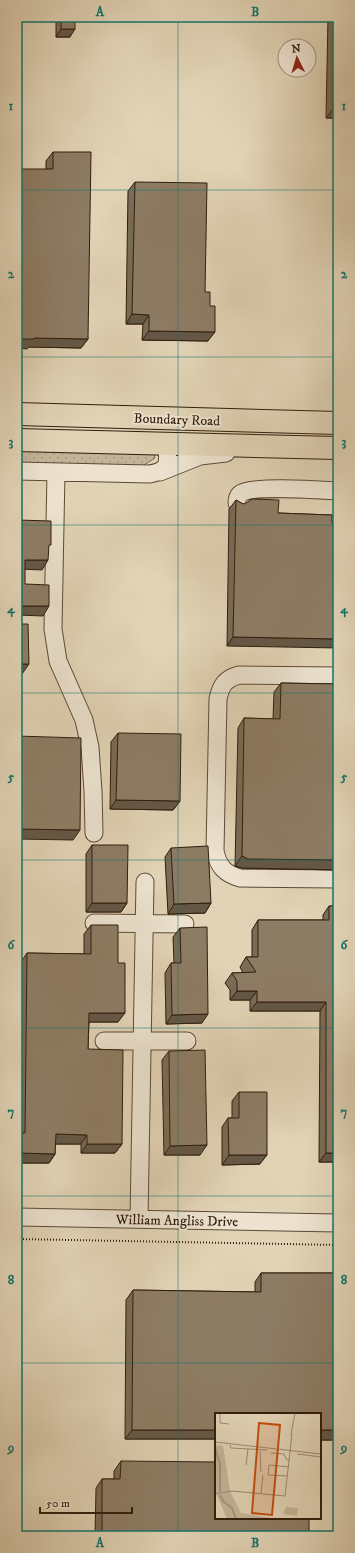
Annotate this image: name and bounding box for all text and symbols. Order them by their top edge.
text: A [95,4,105,20]
text: B [251,4,259,20]
north arrow [277,38,317,78]
text: N [291,42,301,56]
text: 1 [9,98,14,114]
text: 1 [342,98,347,114]
text: 2 [8,266,15,282]
text: 2 [341,266,348,282]
street label: Boundary Road [133,409,221,431]
text: 3 [9,434,14,450]
text: 3 [342,434,347,450]
text: 4 [6,601,15,618]
text: 4 [339,601,348,618]
text: 5 [7,769,15,785]
text: 5 [340,769,348,785]
text: 6 [8,937,16,953]
text: 6 [341,937,349,953]
text: 7 [8,1104,15,1120]
text: 7 [341,1104,348,1120]
street label: William Angliss Drive [115,1211,238,1231]
text: 8 [8,1272,15,1288]
text: 8 [341,1272,348,1288]
inset map [215,1413,321,1519]
text: 9 [7,1440,14,1456]
text: 9 [340,1440,347,1456]
scale bar [40,1489,132,1515]
text: 50 m [46,1496,70,1511]
text: A [95,1535,105,1551]
text: B [251,1535,259,1551]

